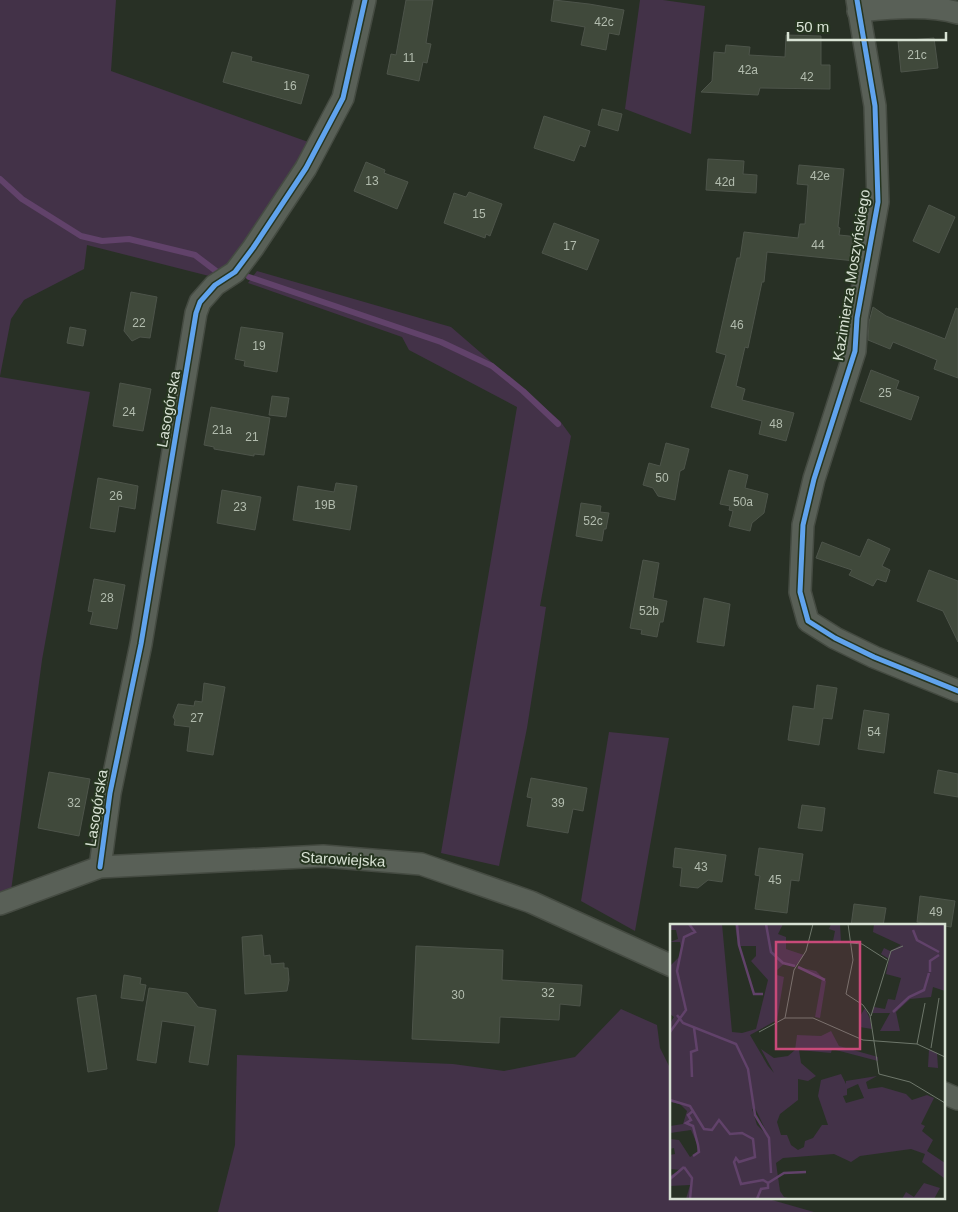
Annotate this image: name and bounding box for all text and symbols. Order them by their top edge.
scale bar [788,10,946,42]
house number: 42c [594,15,614,29]
text: 50 m [796,18,829,35]
house number: 21c [907,48,927,62]
house number: 11 [403,51,416,65]
house number: 42a [738,63,758,77]
house number: 42 [800,70,814,84]
house number: 16 [283,79,297,93]
house number: 42e [810,169,830,183]
house number: 13 [365,174,379,188]
house number: 42d [715,175,735,189]
street label: Kazimierza Moszyńskiego [829,188,873,362]
house number: 15 [472,207,486,221]
house number: 44 [811,238,825,252]
house number: 17 [563,239,577,253]
house number: 22 [132,316,146,330]
house number: 46 [730,318,744,332]
house number: 19 [252,339,266,353]
street label: Lasogórska [153,369,183,449]
house number: 25 [878,386,892,400]
house number: 24 [122,405,136,419]
house number: 48 [769,417,783,431]
house number: 21a [212,423,232,437]
house number: 21 [245,430,259,444]
house number: 50 [655,471,669,485]
house number: 26 [109,489,123,503]
house number: 50a [733,495,753,509]
house number: 19B [314,498,336,512]
house number: 23 [233,500,247,514]
house number: 52c [583,514,603,528]
house number: 28 [100,591,114,605]
house number: 52b [639,604,659,618]
house number: 27 [190,711,204,725]
house number: 54 [867,725,881,739]
street label: Lasogórska [82,768,111,848]
house number: 32 [67,796,81,810]
house number: 39 [551,796,565,810]
street label: Starowiejska [300,848,387,870]
house number: 43 [694,860,708,874]
house number: 45 [768,873,782,887]
house number: 49 [929,905,943,919]
inset map [670,924,946,1200]
house number: 32 [541,986,555,1000]
house number: 30 [451,988,465,1002]

